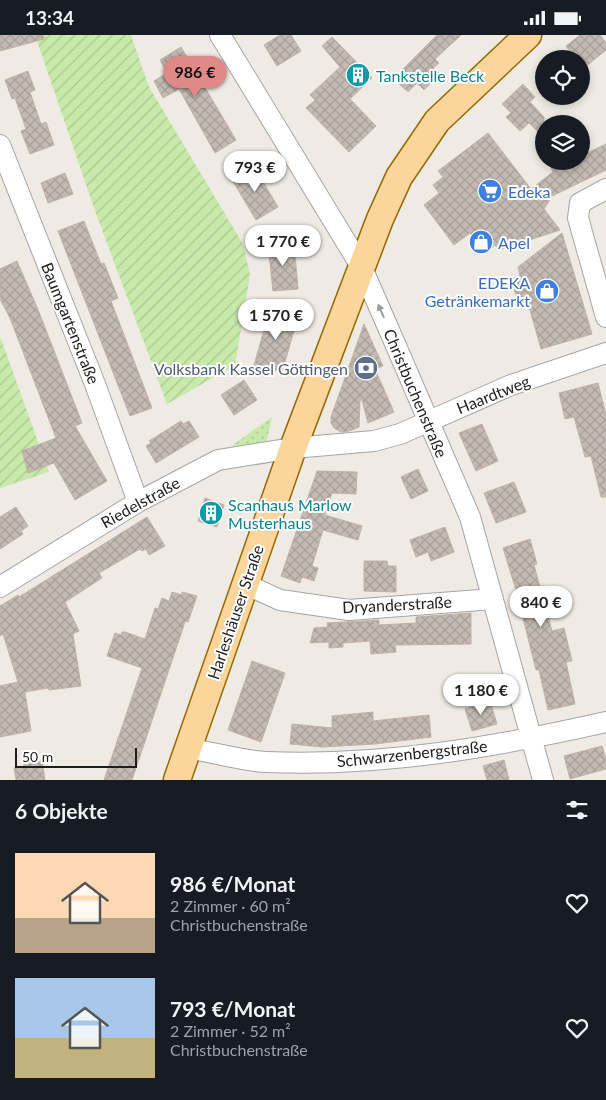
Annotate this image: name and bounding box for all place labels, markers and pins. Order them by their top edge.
pin: 986 € [160,55,230,98]
building icon: Tankstelle Beck [345,62,371,88]
place label: Tankstelle Beck [376,66,485,85]
pin: 793 € [220,151,290,193]
supermarket icon: Edeka [477,178,503,204]
place label: Edeka [508,182,550,201]
pin: 1 770 € [237,225,329,267]
shop icon: Apel [468,229,494,255]
place label: Apel [498,233,530,252]
place label: EDEKA Getränkemarkt [425,273,530,310]
shop icon: EDEKA Getränkemarkt [534,278,560,304]
pin: 1 570 € [230,299,322,341]
bank icon: Volksbank Kassel Göttingen [353,355,379,381]
place label: Volksbank Kassel Göttingen [154,359,348,378]
place label: Scanhaus Marlow Musterhaus [228,495,352,532]
building icon: Scanhaus Marlow Musterhaus [198,500,224,526]
pin: 840 € [506,585,576,628]
pin: 1 180 € [435,673,527,716]

